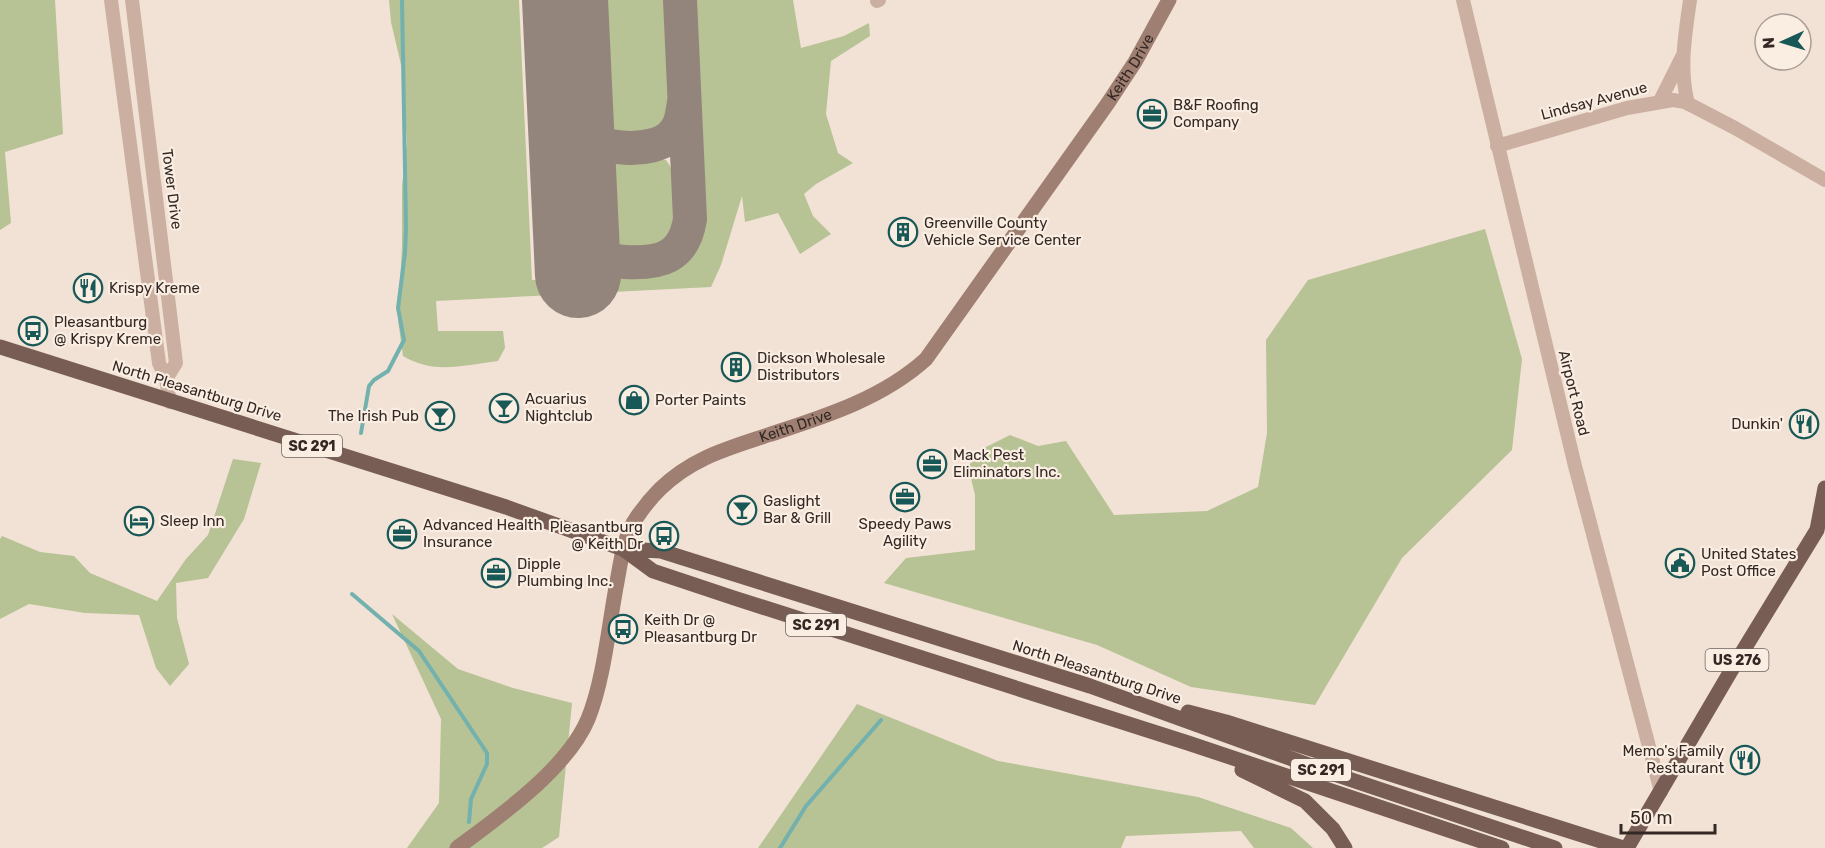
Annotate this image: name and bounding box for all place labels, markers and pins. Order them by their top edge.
place label: B&F Roofing Company [1173,96,1259,131]
office icon: B&F Roofing Company [1136,98,1168,130]
place label: Greenville County Vehicle Service Center [924,214,1082,249]
building icon: Greenville County Vehicle Service Center [887,216,919,248]
restaurant icon: Krispy Kreme [72,272,104,304]
place label: Krispy Kreme [109,279,200,297]
place label: Pleasantburg @ Krispy Kreme [54,313,161,348]
bus stop icon: Pleasantburg @ Krispy Kreme [17,315,49,347]
place label: Dickson Wholesale Distributors [757,349,885,384]
building icon: Dickson Wholesale Distributors [720,351,752,383]
shop icon: Porter Paints [618,384,650,416]
place label: Acuarius Nightclub [525,390,593,425]
place label: Porter Paints [655,391,746,409]
bar icon: Acuarius Nightclub [488,392,520,424]
bar icon: The Irish Pub [424,400,456,432]
place label: The Irish Pub [328,407,419,425]
restaurant icon: Dunkin' [1788,408,1820,440]
place label: Dunkin' [1731,415,1783,433]
place label: Mack Pest Eliminators Inc. [953,446,1060,481]
office icon: Mack Pest Eliminators Inc. [916,448,948,480]
office icon: Speedy Paws Agility [889,481,921,513]
place label: Gaslight Bar & Grill [763,492,831,527]
bar icon: Gaslight Bar & Grill [726,494,758,526]
hotel icon: Sleep Inn [123,505,155,537]
place label: Sleep Inn [160,512,225,530]
place label: Speedy Paws Agility [859,515,952,550]
place label: Advanced Health Insurance [423,516,543,551]
office icon: Advanced Health Insurance [386,518,418,550]
place label: Pleasantburg @ Keith Dr [550,518,643,553]
bus stop icon: Pleasantburg @ Keith Dr [648,520,680,552]
place label: United States Post Office [1701,545,1797,580]
public building icon: United States Post Office [1664,547,1696,579]
place label: Dipple Plumbing Inc. [517,555,612,590]
office icon: Dipple Plumbing Inc. [480,557,512,589]
place label: Keith Dr @ Pleasantburg Dr [644,611,757,646]
bus stop icon: Keith Dr @ Pleasantburg Dr [607,613,639,645]
place label: Memo's Family Restaurant [1622,742,1724,777]
restaurant icon: Memo's Family Restaurant [1729,744,1761,776]

